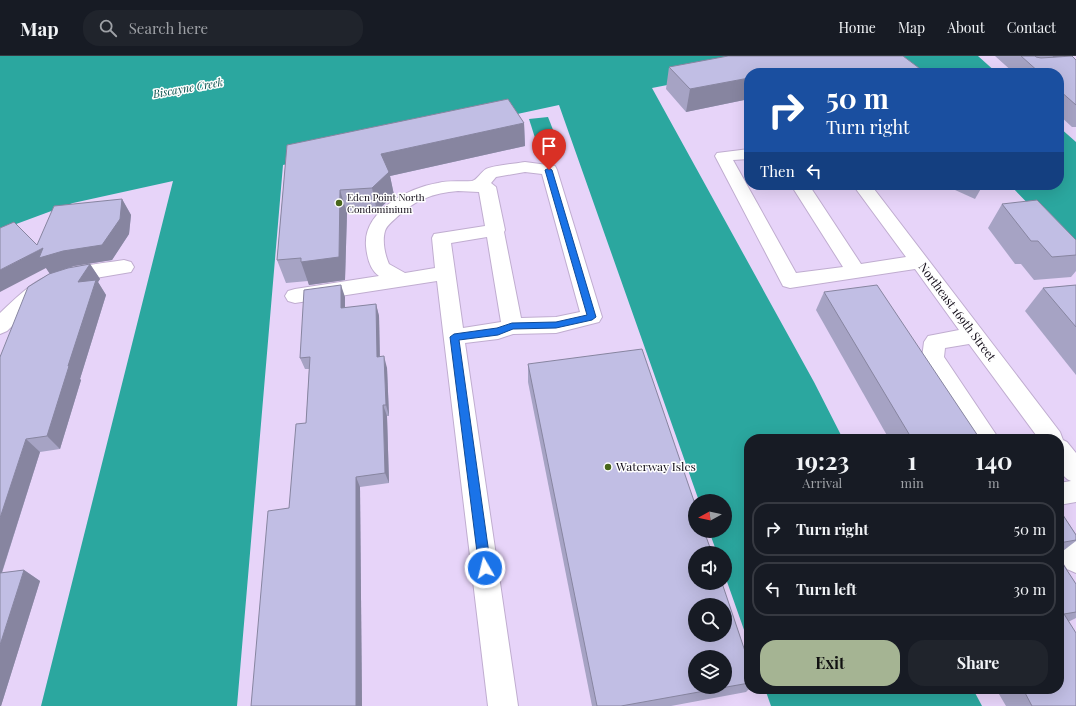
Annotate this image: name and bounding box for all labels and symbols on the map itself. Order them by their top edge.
water label: Biscayne Creek [151,74,225,101]
pin [532,129,566,170]
place label: Eden Point North Condominium [347,190,425,216]
marker: Eden Point North Condominium [334,198,344,208]
street label: Northeast 169th Street [916,259,1001,364]
place label: Waterway Isles [615,458,696,474]
marker: Waterway Isles [603,462,613,472]
north arrow [688,494,732,538]
position arrow [464,547,506,589]

